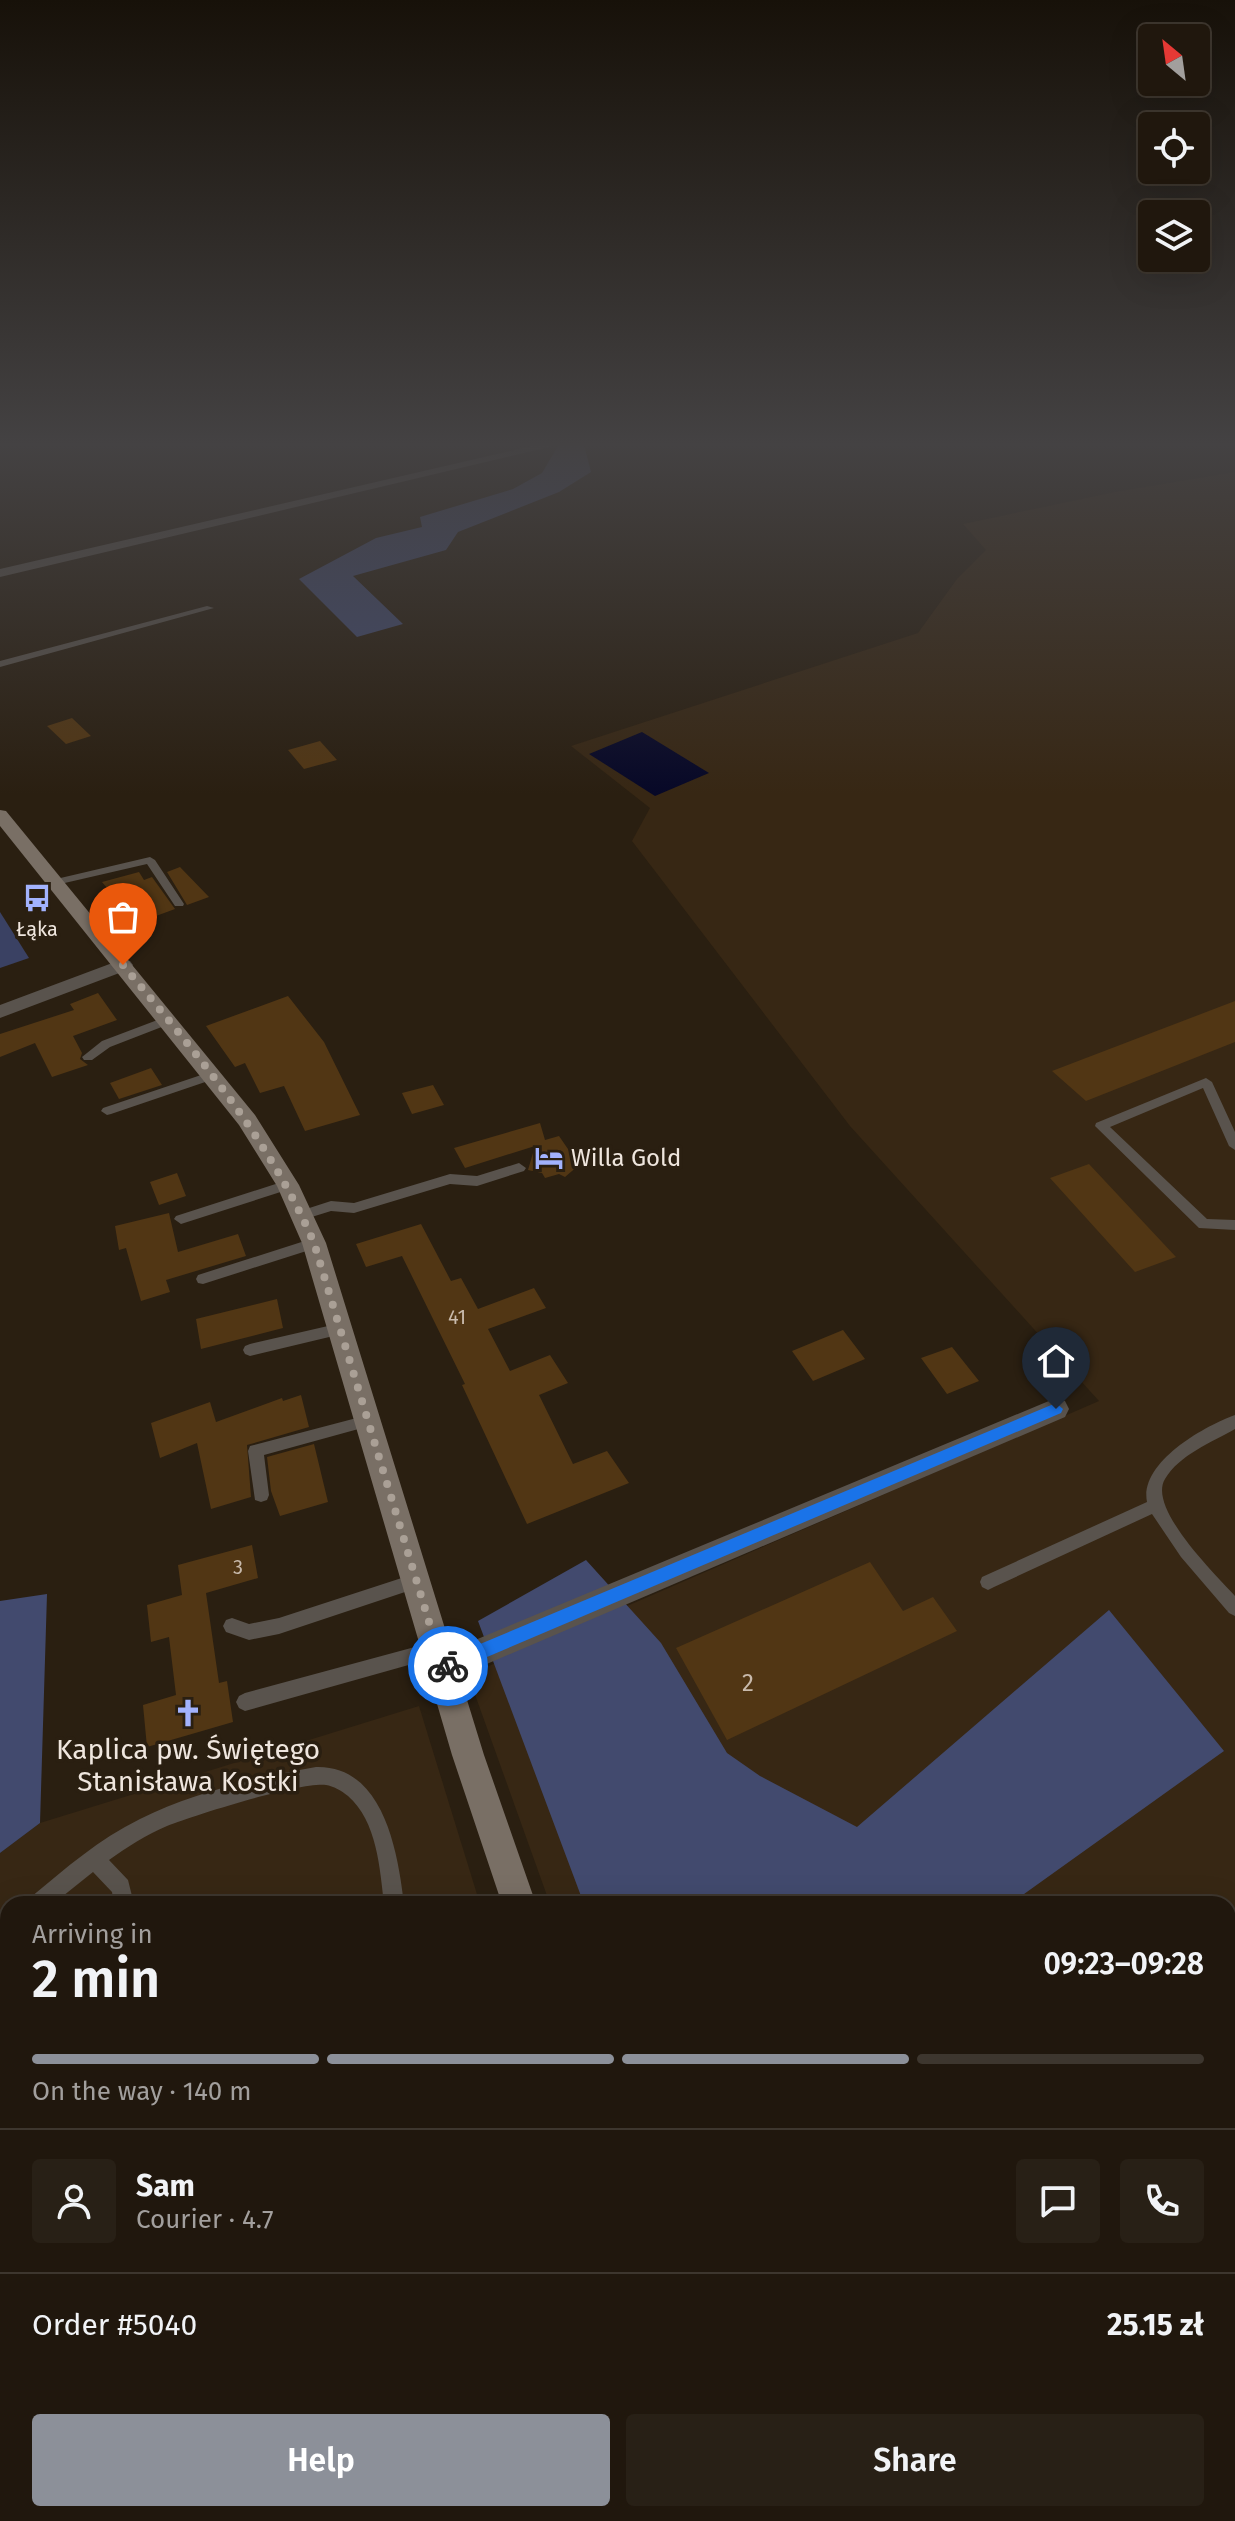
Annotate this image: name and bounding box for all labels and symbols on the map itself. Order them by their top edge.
north arrow [1138,24,1210,96]
bus stop icon: Łąka [22,883,52,913]
pin [89,883,157,965]
place label: Łąka [16,917,58,941]
hotel icon: Willa Gold [534,1143,564,1173]
place label: Willa Gold [571,1144,681,1172]
house number: 41 [448,1305,466,1329]
pin [1022,1327,1090,1409]
house number: 3 [233,1555,243,1579]
courier [408,1626,488,1706]
house number: 2 [742,1669,754,1697]
church icon: Kaplica pw. Świętego Stanisława Kostki [173,1698,203,1728]
place label: Kaplica pw. Świętego Stanisława Kostki [56,1733,320,1798]

